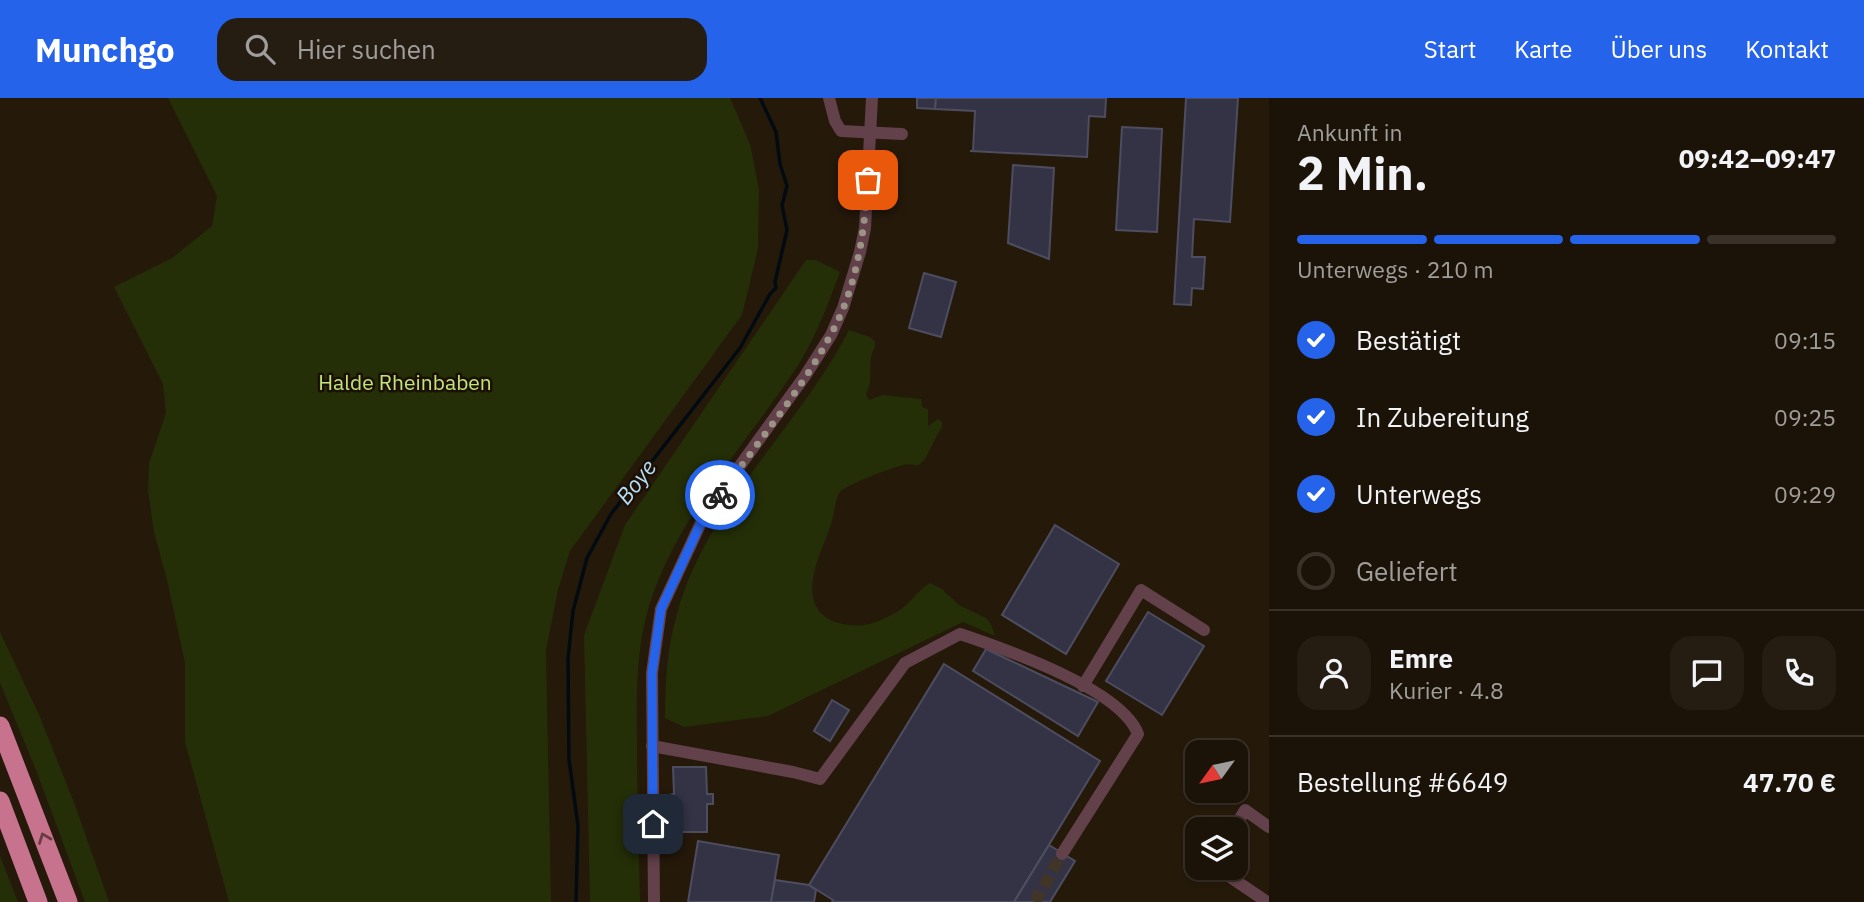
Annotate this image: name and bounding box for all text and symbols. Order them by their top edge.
search box [217,18,707,81]
text: Munchgo [35,28,175,71]
icon: search [241,30,279,68]
text: Hier suchen [297,32,436,66]
text: Start [1424,33,1476,65]
text: Karte [1514,33,1572,65]
text: Über uns [1610,33,1707,65]
text: Kontakt [1745,33,1829,65]
text: Ankunft in [1297,117,1403,147]
text: 09:42–09:47 [1679,141,1836,175]
text: 2 Min. [1297,143,1428,203]
pin [838,150,898,210]
icon: bag [849,161,887,199]
text: Unterwegs · 210 m [1297,254,1494,284]
icon: check [1297,321,1335,359]
text: Bestätigt [1356,323,1461,357]
text: 09:15 [1774,325,1836,355]
park label: Halde Rheinbaben [318,368,492,396]
icon: check [1297,398,1335,436]
text: In Zubereitung [1356,400,1529,434]
text: 09:25 [1774,402,1836,432]
water label: Boye [608,453,662,510]
courier [685,460,755,530]
icon: check [1297,475,1335,513]
icon: bike [701,476,739,514]
text: Unterwegs [1356,477,1482,511]
text: 09:29 [1774,479,1836,509]
text: Geliefert [1356,554,1458,588]
button: person [1297,636,1371,710]
button: chat [1670,636,1744,710]
button: phone [1762,636,1836,710]
text: Emre [1389,641,1453,675]
text: Kurier · 4.8 [1389,675,1504,705]
north arrow [1185,740,1248,803]
map controls [1185,740,1248,880]
text: Bestellung #6649 [1297,765,1508,799]
text: 47.70 € [1743,765,1836,799]
pin [623,794,683,854]
icon: home [634,805,672,843]
button: layers [1185,817,1248,880]
one-way arrow [38,832,52,845]

